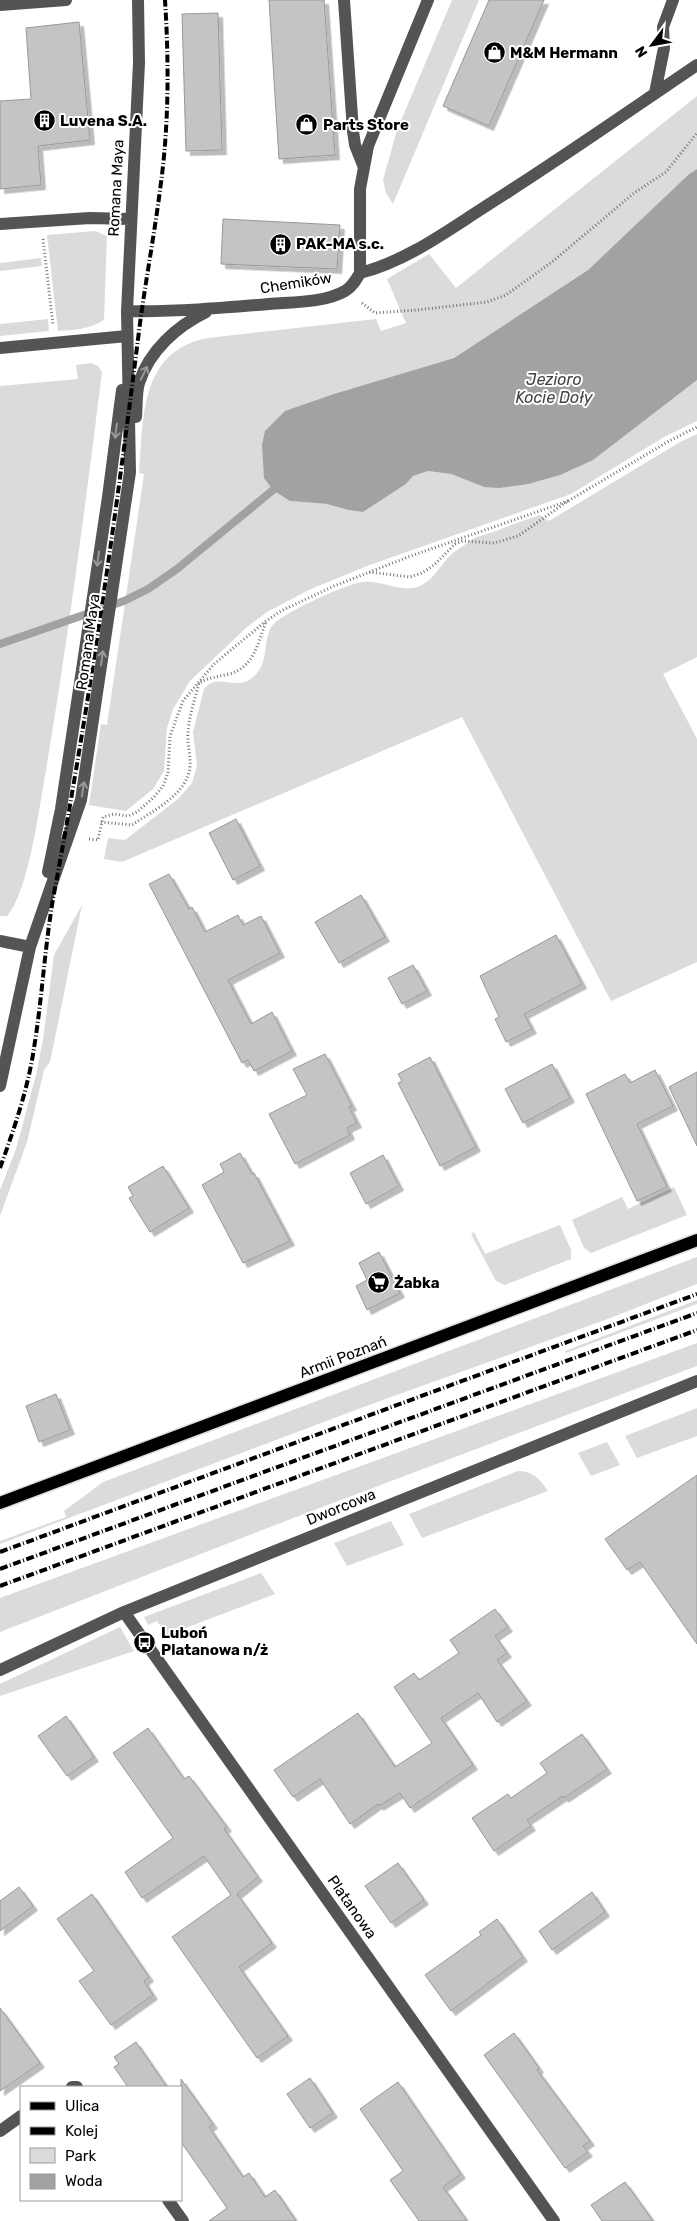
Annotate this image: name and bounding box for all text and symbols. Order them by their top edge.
north arrow [627,20,677,70]
shop icon: M&M Hermann [482,41,506,65]
text: N [632,43,651,60]
place label: M&M Hermann [510,44,618,62]
building icon: Luvena S.A. [32,109,56,133]
place label: Luvena S.A. [60,112,147,130]
shop icon: Parts Store [295,113,319,137]
place label: Parts Store [323,116,409,134]
street label: Romana Maya [104,139,128,237]
building icon: PAK-MA s.c. [268,232,292,256]
place label: PAK-MA s.c. [296,235,384,253]
street label: Chemików [259,268,333,298]
one-way arrow [139,365,149,380]
water label: Jezioro Kocie Doły [515,370,594,407]
one-way arrow [111,423,121,439]
one-way arrow [93,550,103,566]
street label: Romana Maya [72,593,104,691]
one-way arrow [98,650,108,666]
one-way arrow [78,781,88,797]
supermarket icon: Żabka [366,1271,390,1295]
place label: Żabka [394,1274,440,1292]
street label: Armii Poznań [297,1332,389,1382]
street label: Dworcowa [304,1485,378,1529]
place label: Luboń Platanowa n/ż [161,1624,268,1659]
bus stop icon: Luboń Platanowa n/ż [133,1630,157,1654]
street label: Platanowa [324,1872,380,1942]
legend [20,2086,182,2201]
text: Ulica [65,2097,99,2115]
text: Kolej [65,2122,98,2140]
text: Park [65,2147,96,2165]
text: Woda [65,2172,103,2190]

